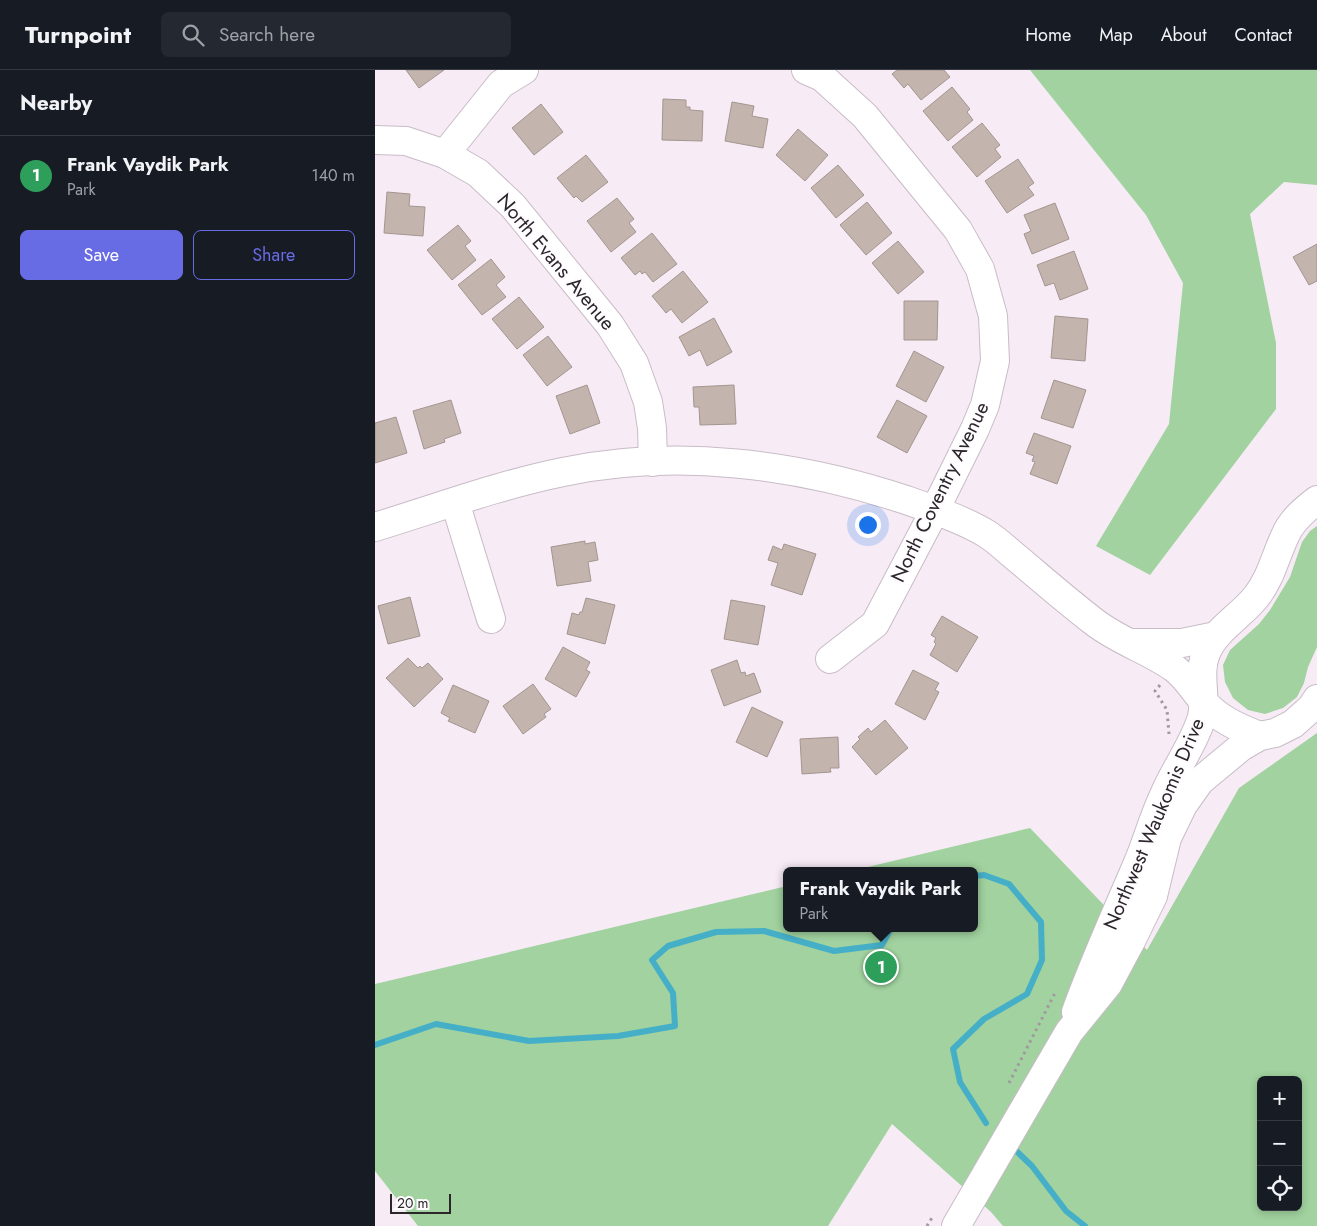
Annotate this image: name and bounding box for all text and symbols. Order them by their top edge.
search box [161,12,511,57]
text: Turnpoint [25,17,131,52]
icon: search [179,21,207,49]
text: Search here [219,21,315,48]
text: Home [1025,22,1071,48]
text: Map [1099,22,1133,48]
text: About [1161,22,1206,48]
text: Contact [1234,22,1292,48]
text: Nearby [20,88,92,118]
text: Frank Vaydik Park [67,151,229,178]
text: 1 [32,164,40,187]
text: 140 m [312,164,355,187]
text: Park [67,178,96,201]
street label: North Evans Avenue [490,187,622,337]
button: Save [20,230,183,280]
button: Share [193,230,355,280]
street label: North Coventry Avenue [884,397,996,587]
your location [855,512,881,538]
street label: Northwest Waukomis Drive [1096,714,1212,934]
popup [783,867,978,932]
text: Frank Vaydik Park [800,875,961,902]
text: Park [800,902,828,925]
pin: 1 [865,948,897,986]
map controls [1257,1076,1302,1211]
button: + [1257,1076,1302,1121]
button: − [1257,1121,1302,1166]
button: locate [1257,1166,1302,1211]
scale bar [390,1191,451,1214]
text: 20 m [397,1193,429,1213]

